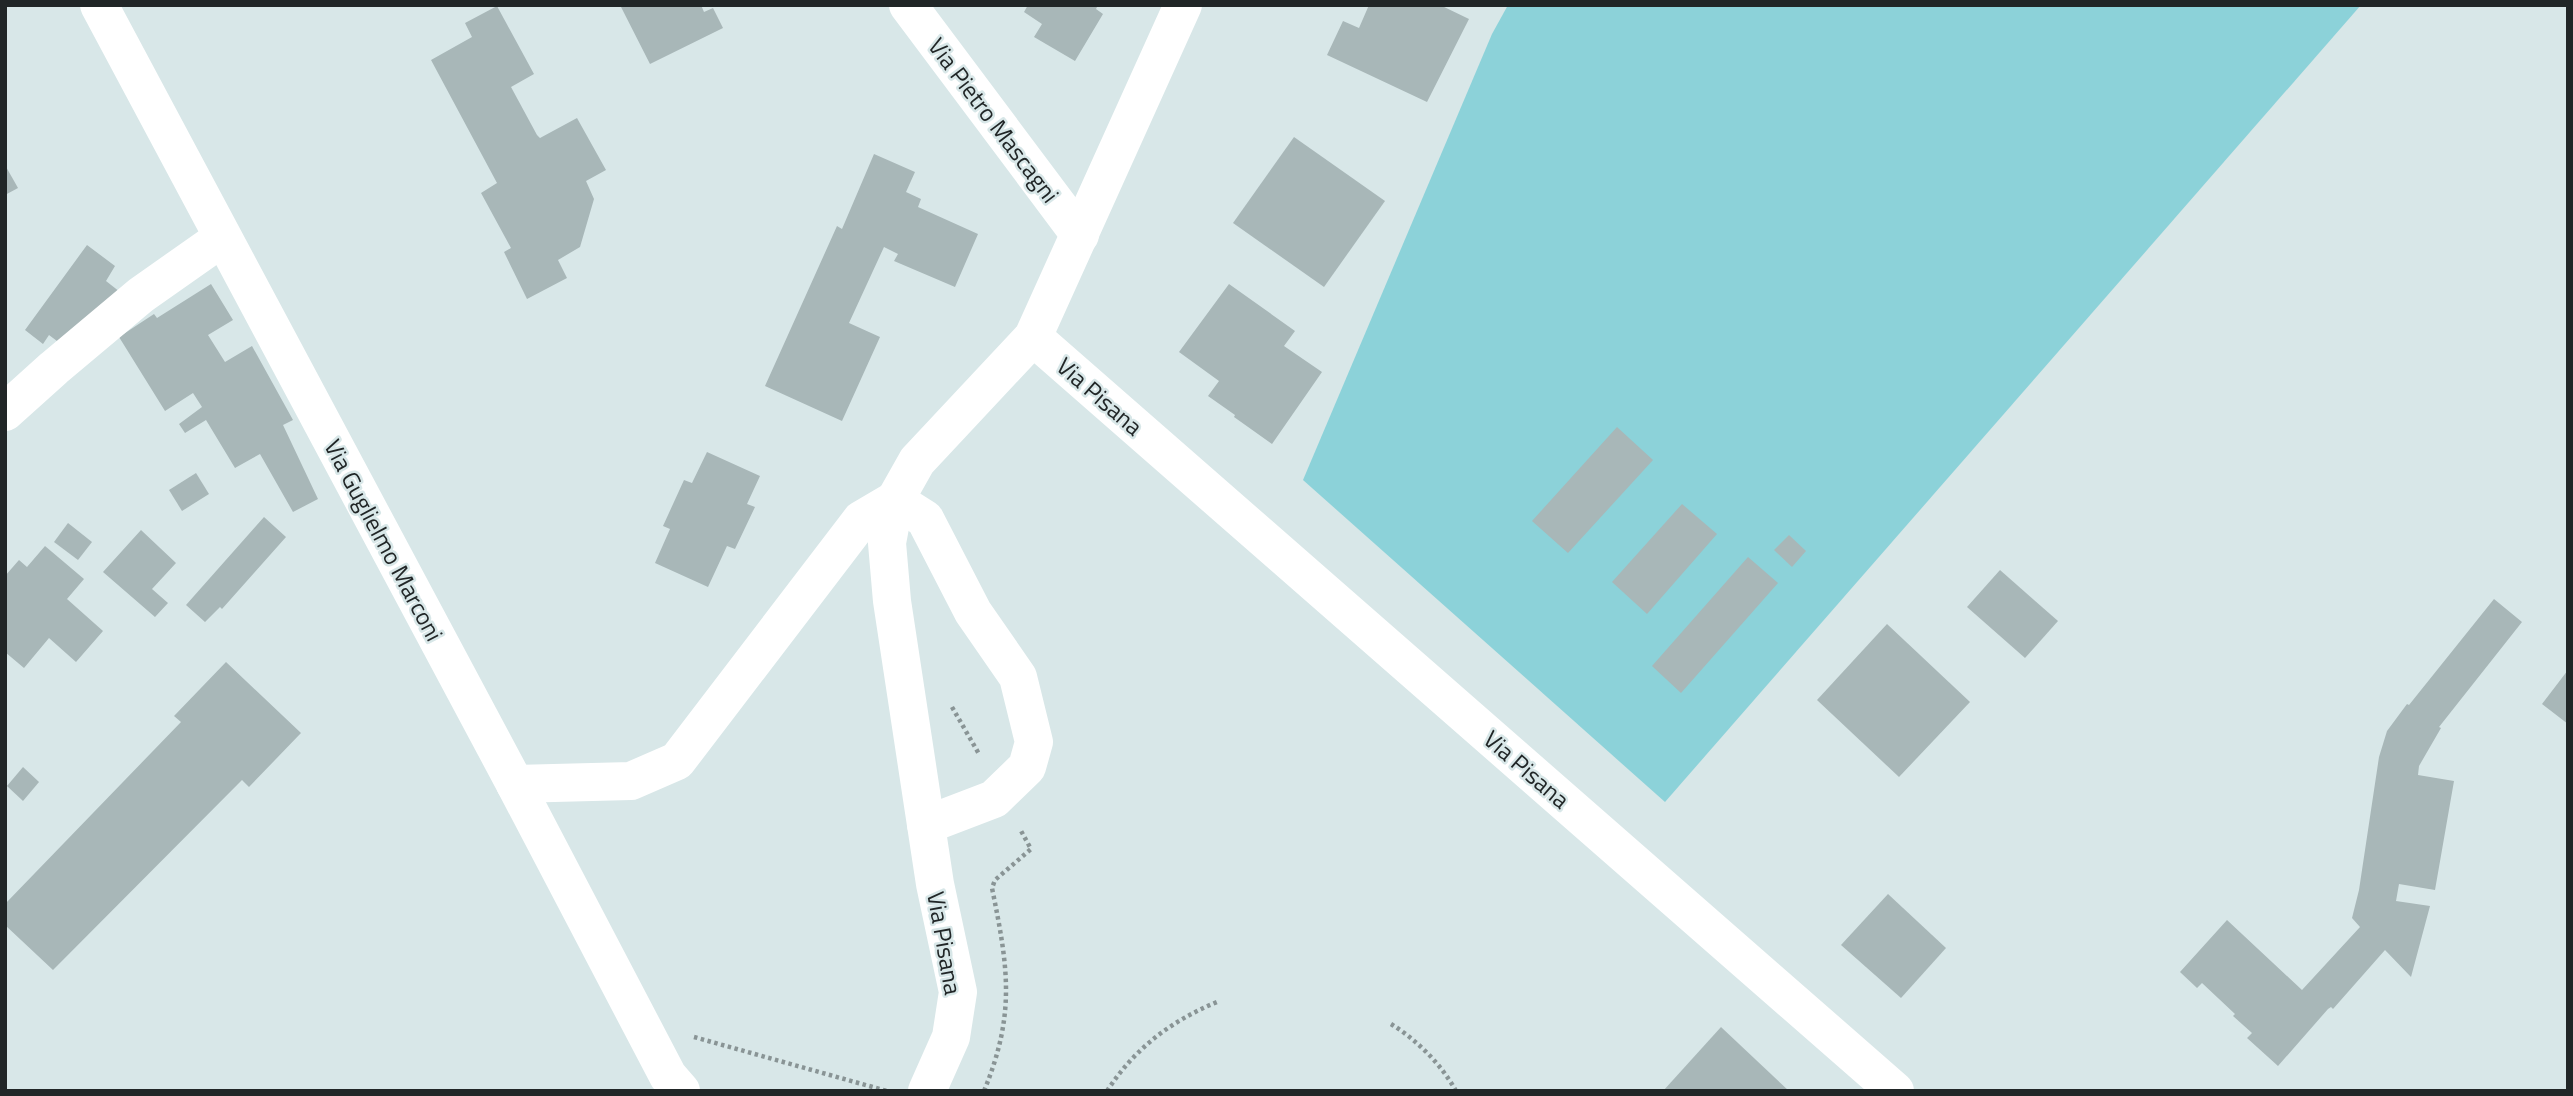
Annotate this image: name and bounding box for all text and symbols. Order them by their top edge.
street label: Via Pietro Mascagni [920,30,1068,210]
street label: Via Pisana [1049,348,1151,444]
street label: Via Guglielmo Marconi [315,433,453,647]
street label: Via Pisana [1476,721,1578,817]
street label: Via Pisana [918,889,972,997]

